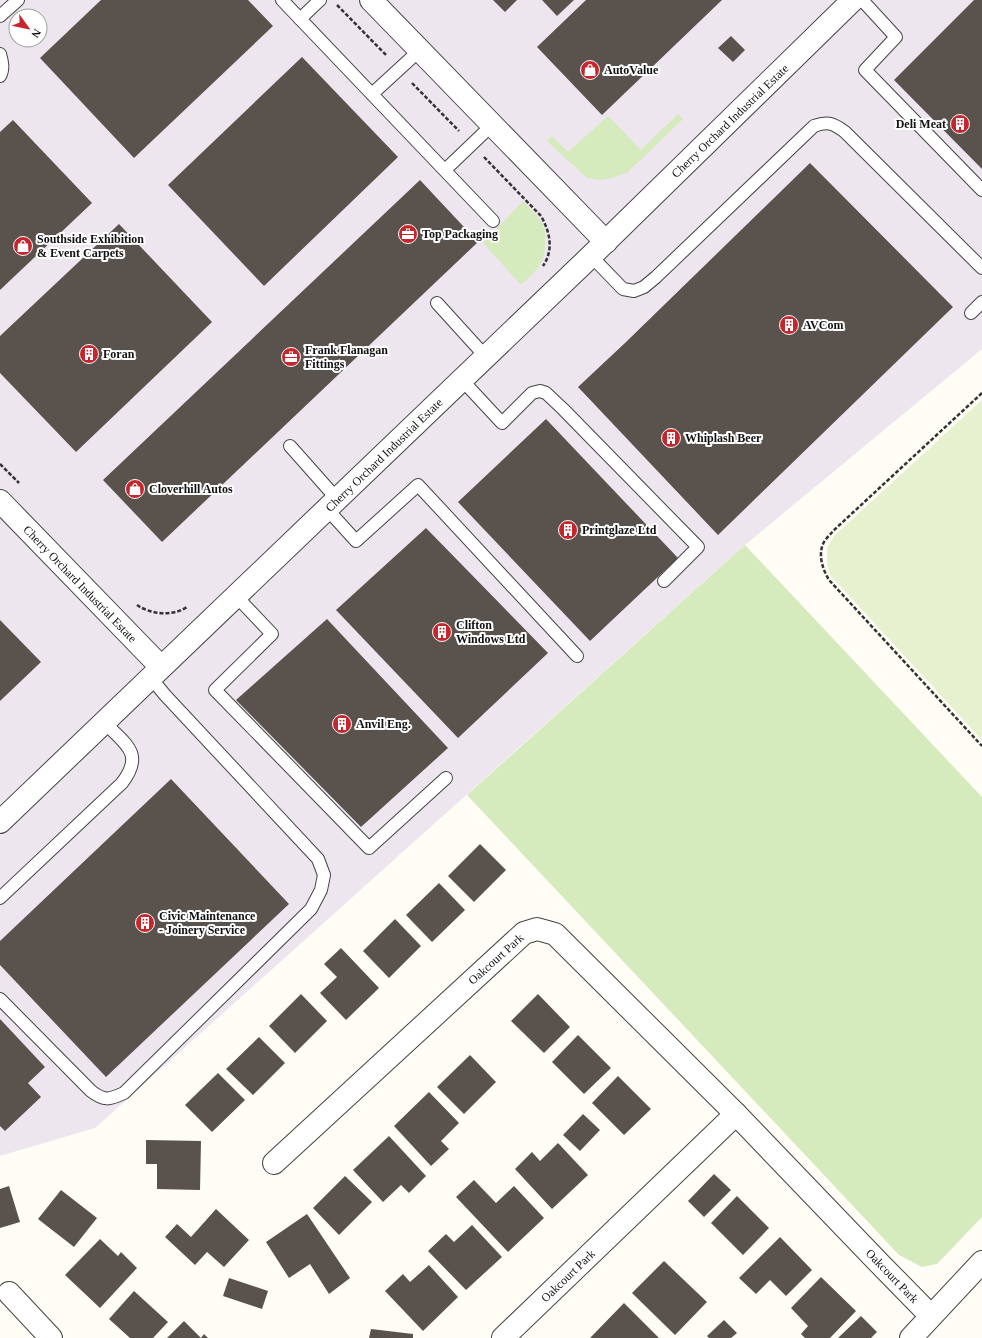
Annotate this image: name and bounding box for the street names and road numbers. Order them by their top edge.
street label: Cherry Orchard Industrial Estate [669,61,791,181]
street label: Cherry Orchard Industrial Estate [323,395,445,515]
street label: Cherry Orchard Industrial Estate [20,523,140,645]
street label: Oakcourt Park [465,930,527,988]
street label: Oakcourt Park [863,1246,921,1306]
street label: Oakcourt Park [538,1247,598,1305]

